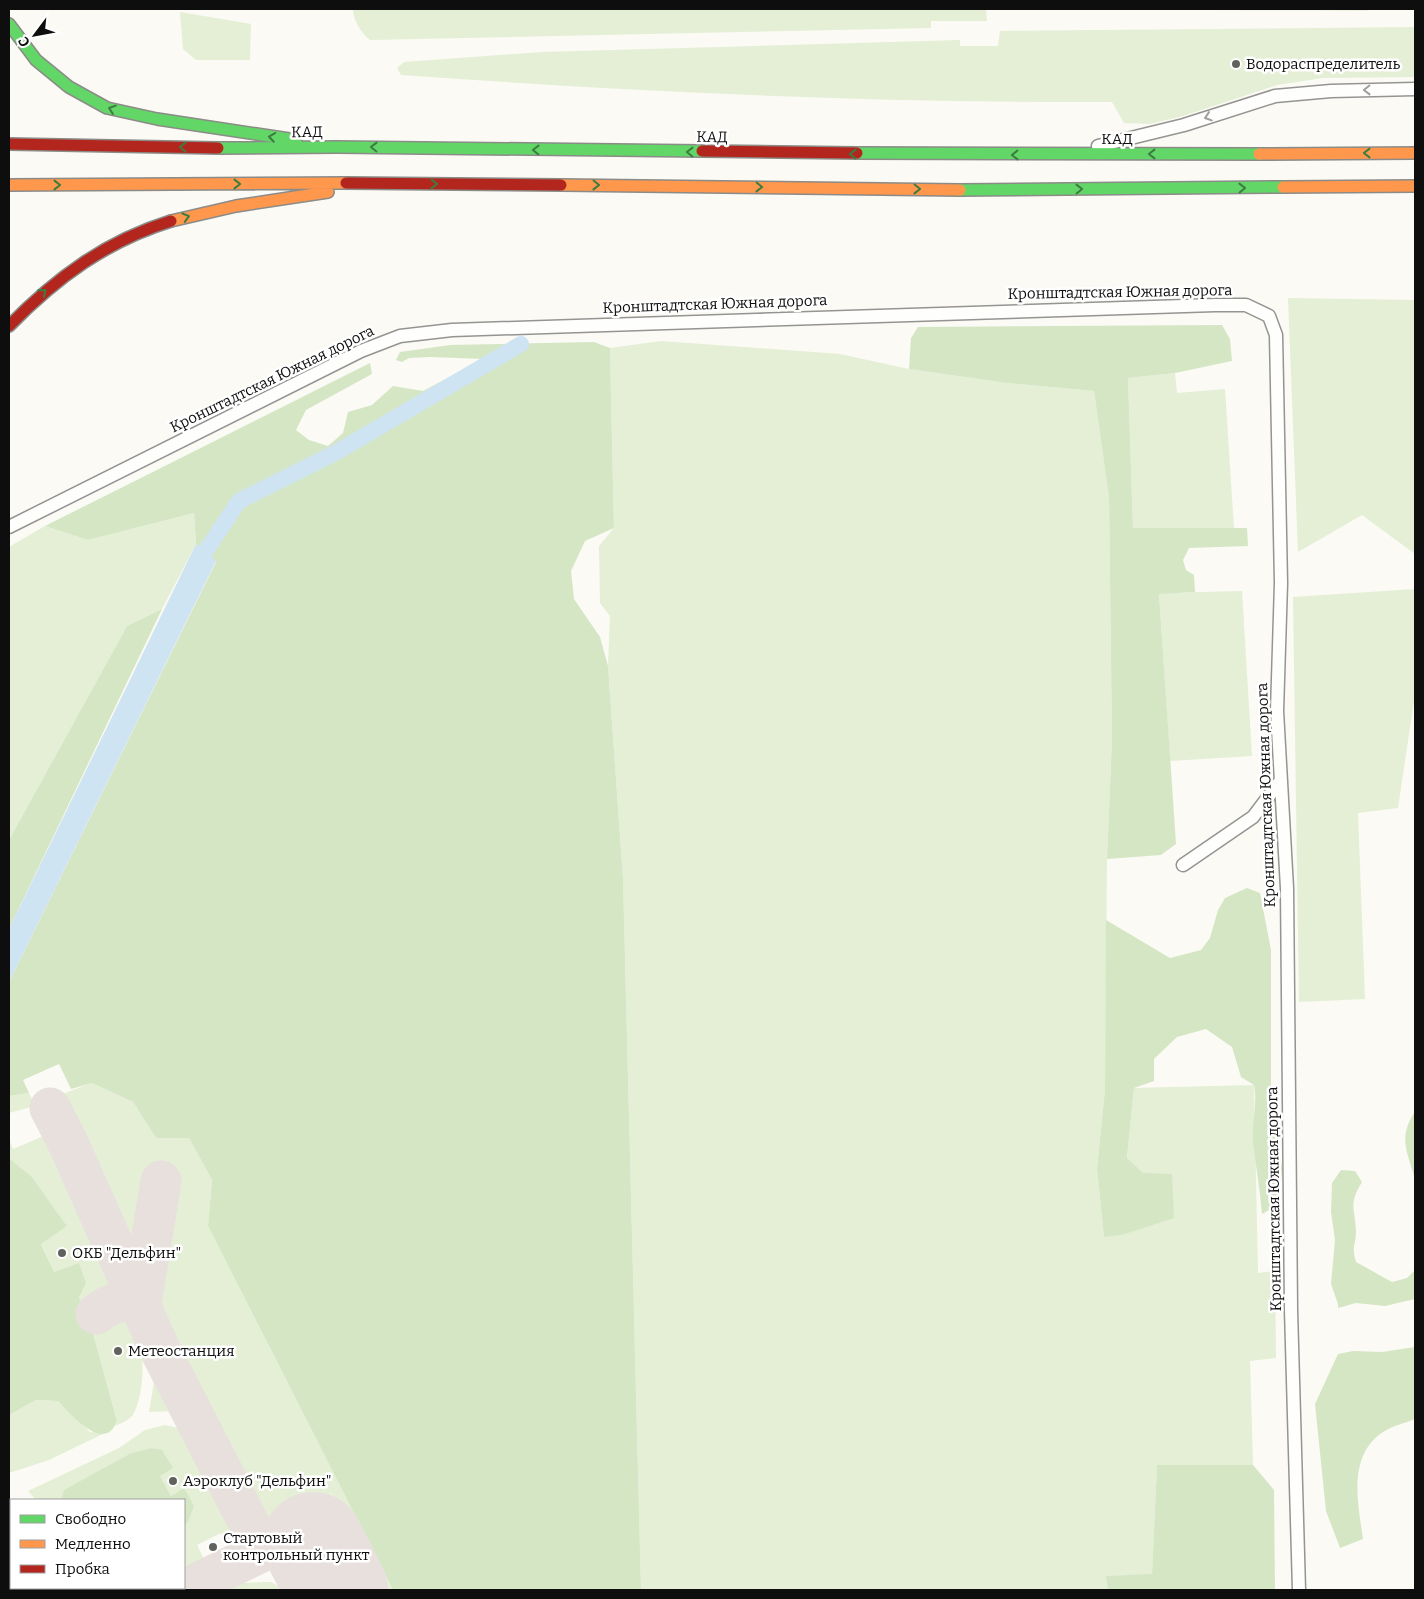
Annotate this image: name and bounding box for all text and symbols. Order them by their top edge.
north arrow [10,10,60,60]
text: С [15,33,34,50]
place label: Водораспределитель [1246,55,1400,73]
marker: Водораспределитель [1230,58,1242,70]
one-way arrow [1362,85,1370,95]
one-way arrow [108,105,116,115]
one-way arrow [1204,112,1212,122]
street label: КАД [291,123,323,141]
street label: КАД [696,128,728,146]
street label: КАД [1101,130,1133,148]
one-way arrow [267,132,276,142]
one-way arrow [179,142,187,153]
one-way arrow [369,142,377,152]
one-way arrow [532,144,540,155]
one-way arrow [686,146,694,157]
one-way arrow [849,148,857,159]
one-way arrow [1362,148,1370,158]
one-way arrow [1147,149,1155,159]
one-way arrow [1011,150,1019,160]
one-way arrow [430,178,438,189]
one-way arrow [234,179,242,189]
one-way arrow [54,180,62,190]
one-way arrow [593,180,601,190]
one-way arrow [756,182,763,192]
one-way arrow [1238,183,1246,193]
one-way arrow [914,184,921,194]
one-way arrow [1076,184,1084,194]
one-way arrow [181,213,189,223]
street label: Кронштадтская Южная дорога [1007,281,1233,303]
one-way arrow [38,289,47,298]
street label: Кронштадтская Южная дорога [602,291,828,317]
street label: Кронштадтская Южная дорога [167,322,377,436]
street label: Кронштадтская Южная дорога [1253,682,1279,908]
street label: Кронштадтская Южная дорога [1263,1086,1285,1312]
place label: ОКБ "Дельфин" [72,1244,181,1262]
marker: ОКБ "Дельфин" [56,1247,68,1259]
place label: Метеостанция [128,1342,234,1360]
marker: Метеостанция [112,1345,124,1357]
place label: Аэроклуб "Дельфин" [183,1472,332,1490]
marker: Аэроклуб "Дельфин" [167,1475,179,1487]
legend [10,1499,185,1589]
text: Свободно [55,1510,126,1528]
place label: Стартовый контрольный пункт [223,1529,370,1564]
text: Медленно [55,1535,131,1553]
marker: Стартовый контрольный пункт [207,1541,219,1553]
text: Пробка [55,1560,110,1578]

